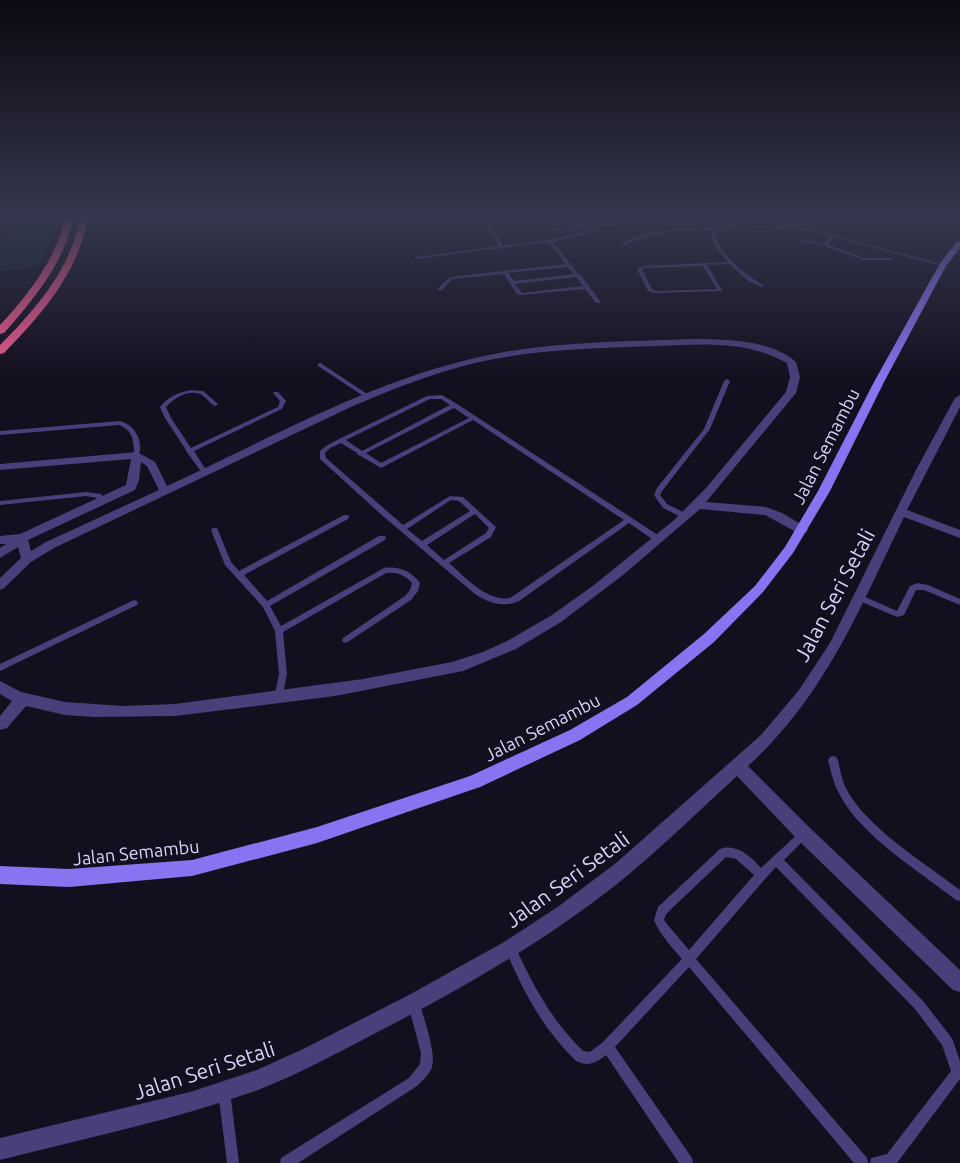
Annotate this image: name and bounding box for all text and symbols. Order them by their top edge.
street label: Jalan Semambu [787,385,863,507]
street label: Jalan Seri Setali [789,524,879,666]
street label: Jalan Semambu [481,689,603,765]
street label: Jalan Seri Setali [501,826,633,932]
street label: Jalan Semambu [72,835,200,869]
street label: Jalan Seri Setali [130,1036,278,1104]

